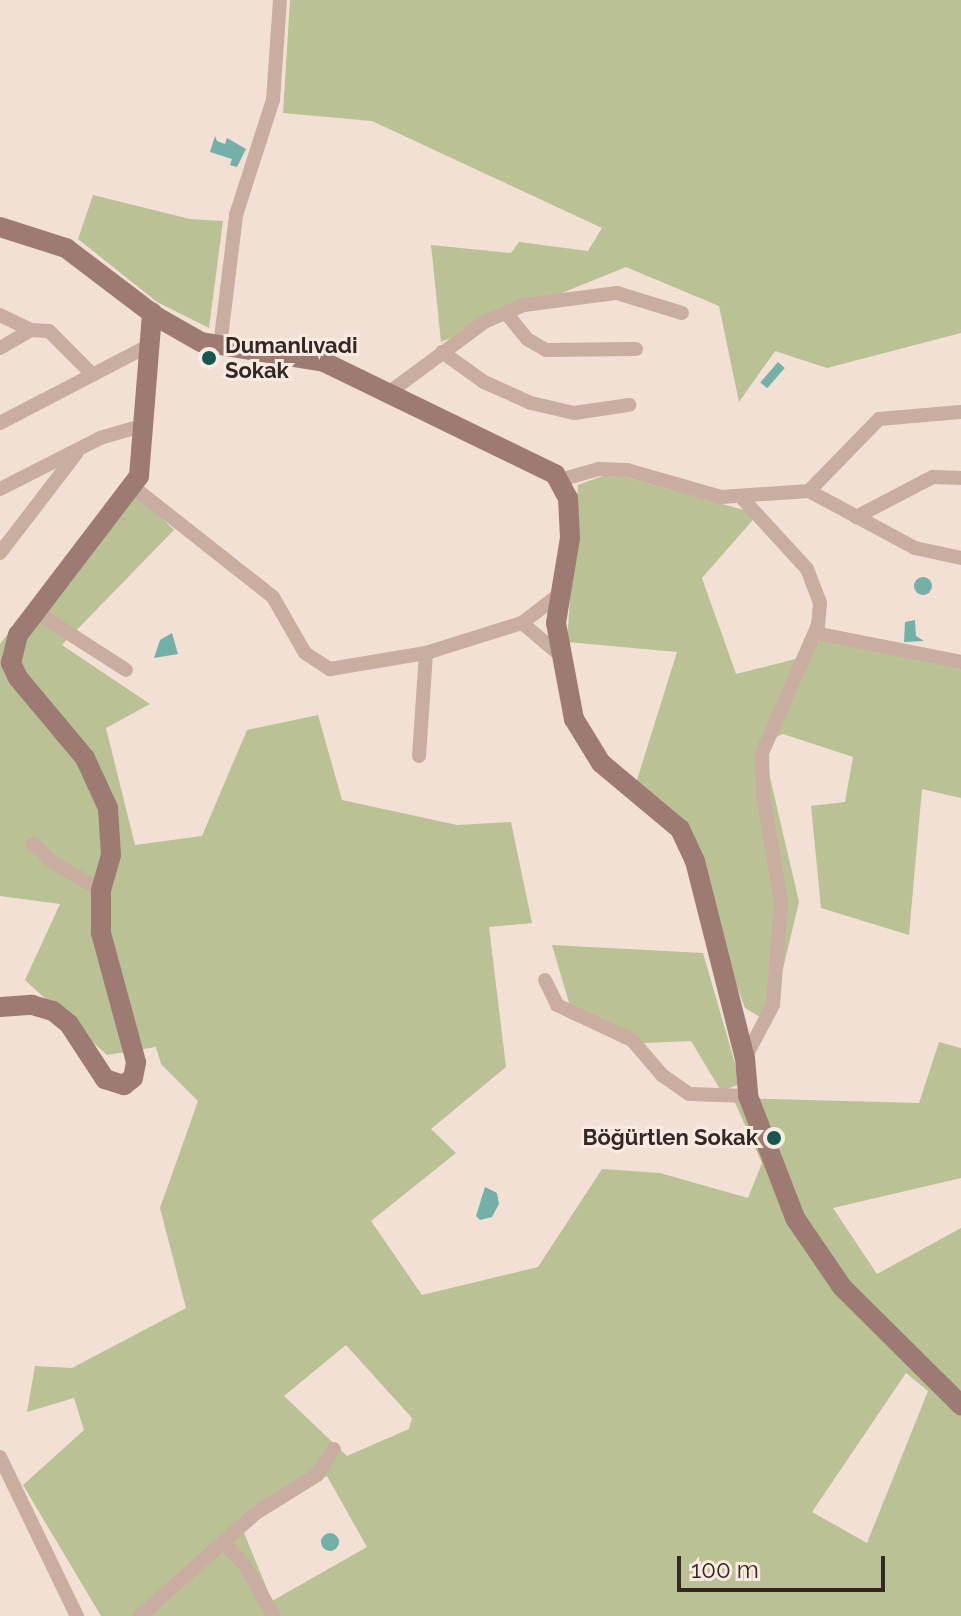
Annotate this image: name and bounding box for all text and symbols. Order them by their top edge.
place label: Dumanlıvadi Sokak [225,332,358,384]
marker: Dumanlıvadi Sokak [200,349,218,367]
place label: Böğürtlen Sokak [583,1125,758,1151]
marker: Böğürtlen Sokak [765,1129,783,1147]
scale bar [681,1540,889,1590]
text: 100 m [691,1555,759,1584]

